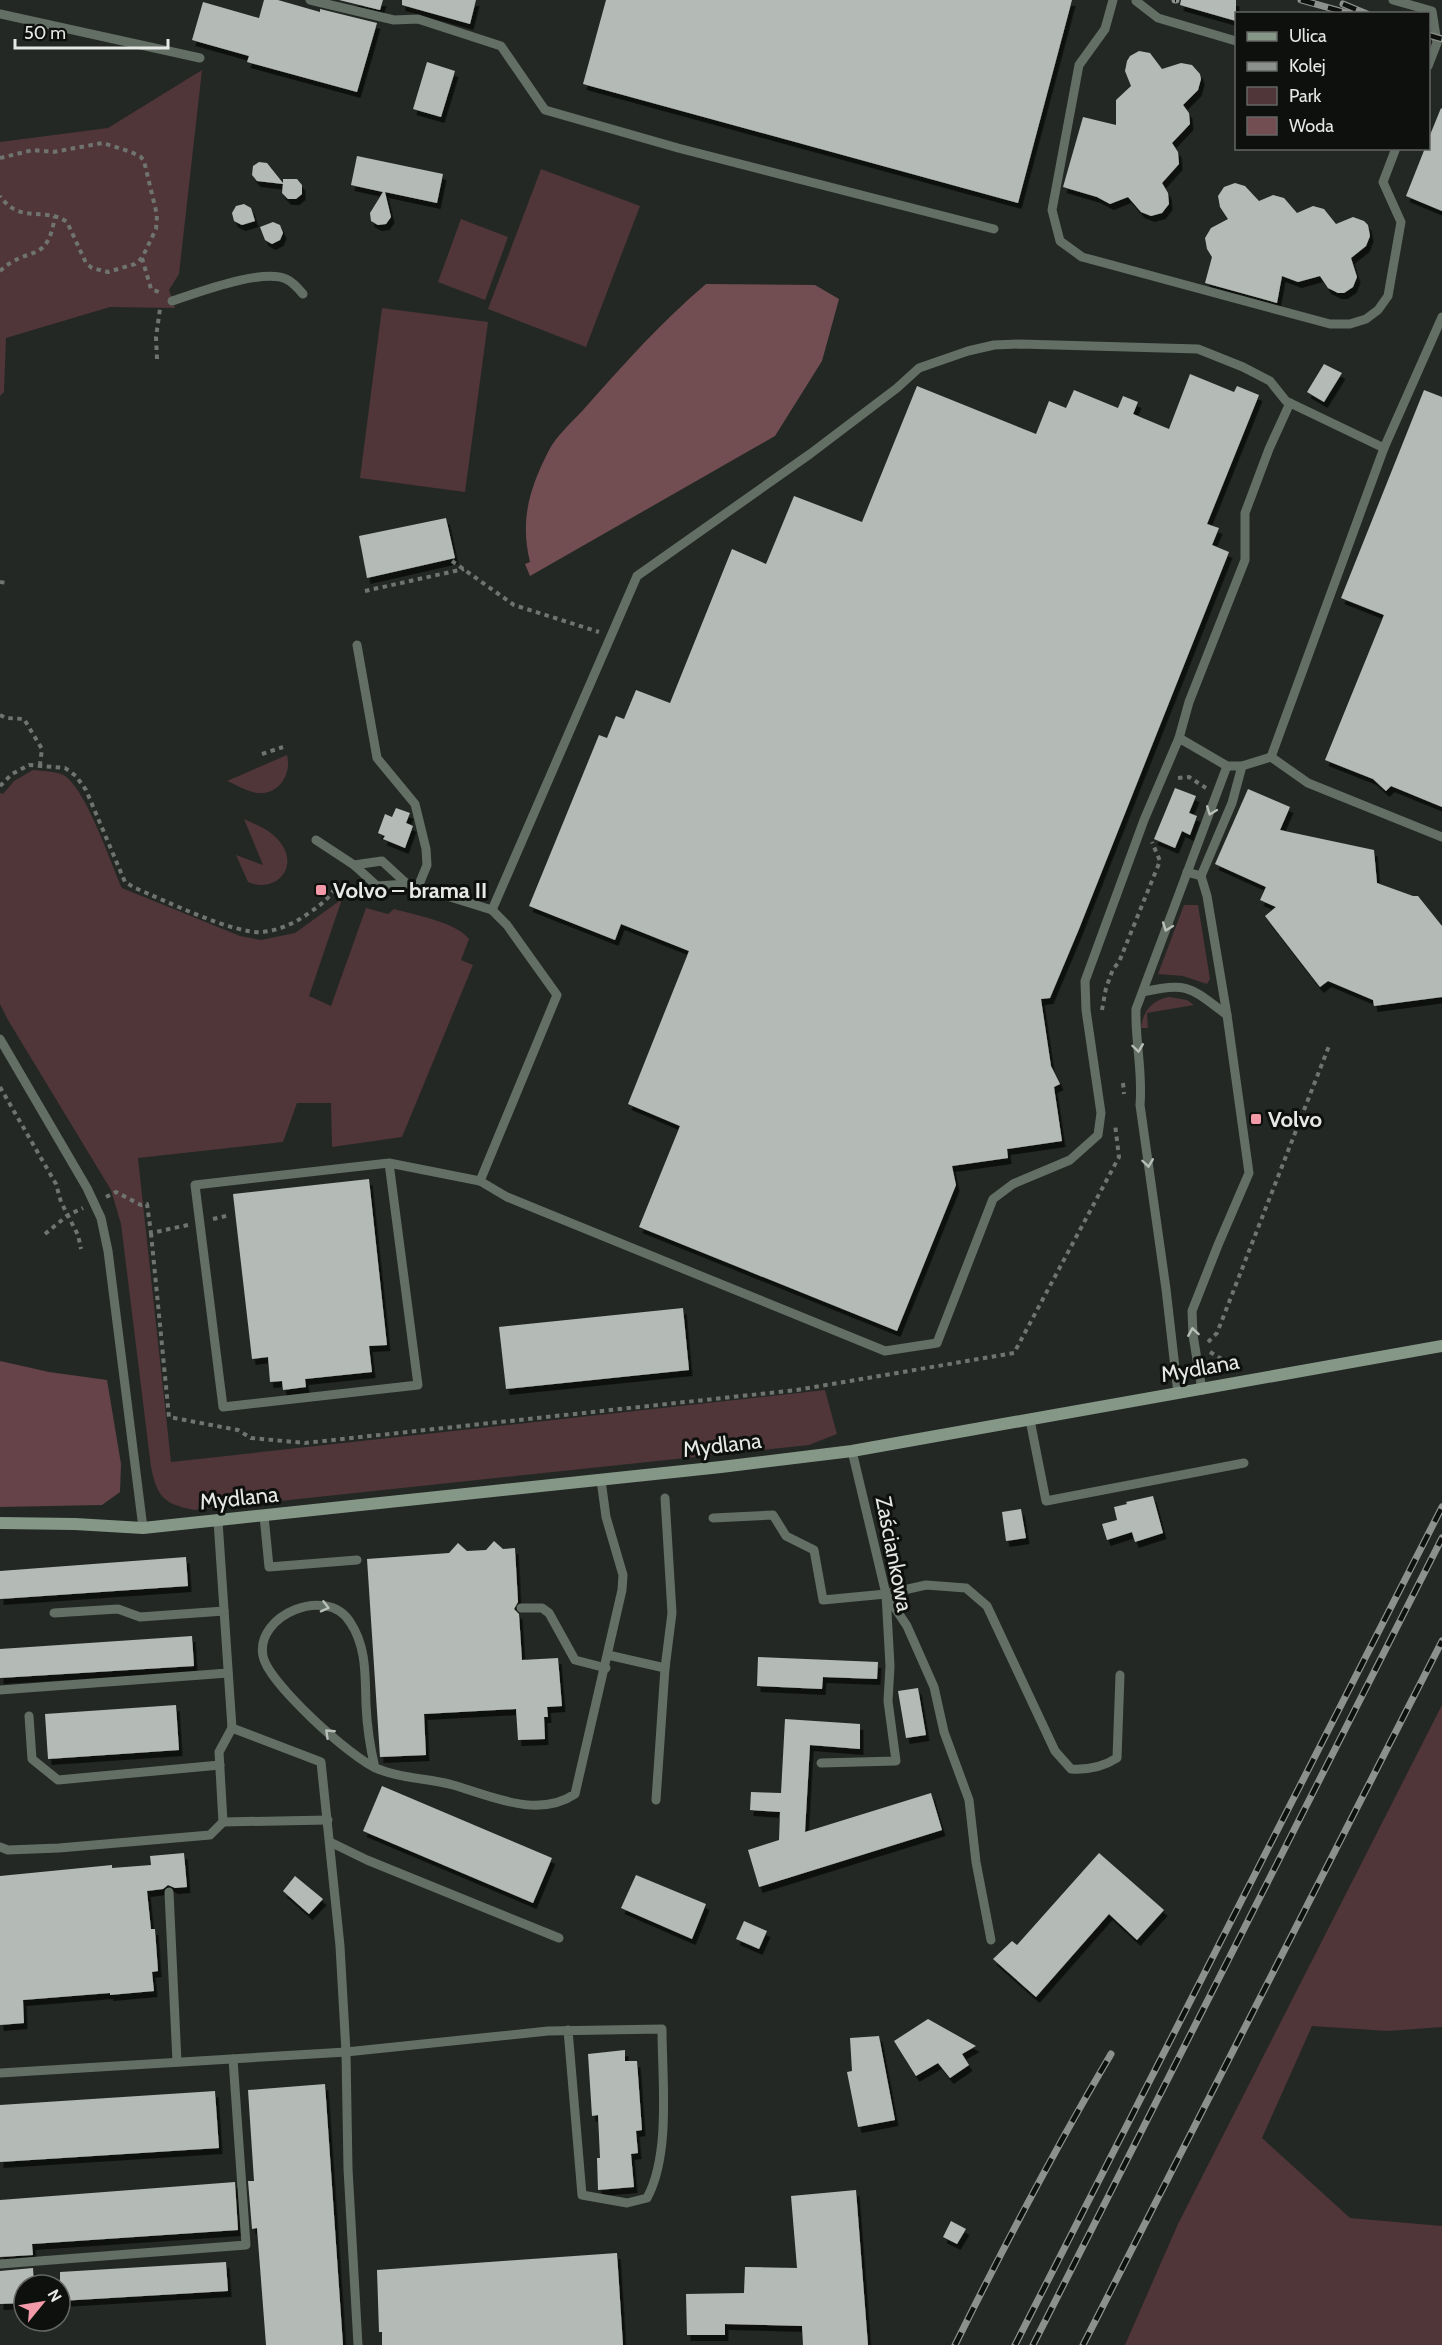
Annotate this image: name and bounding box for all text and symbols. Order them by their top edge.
scale bar [15,12,168,50]
legend [1235,12,1430,150]
text: 50 m [24,22,66,44]
text: Ulica [1289,25,1327,47]
text: Kolej [1289,55,1326,77]
text: Park [1289,85,1322,107]
text: Woda [1289,115,1334,137]
one-way arrow [1205,805,1218,816]
place label: Volvo – brama II [333,877,487,904]
marker: Volvo – brama II [314,883,328,897]
one-way arrow [1161,921,1174,932]
one-way arrow [1131,1043,1143,1052]
place label: Volvo [1268,1106,1322,1133]
marker: Volvo [1249,1112,1263,1126]
one-way arrow [1142,1158,1154,1167]
one-way arrow [1188,1327,1200,1336]
street label: Mydlana [1159,1348,1242,1388]
street label: Mydlana [681,1427,763,1463]
street label: Mydlana [198,1480,280,1516]
street label: Zaściankowa [870,1494,918,1614]
one-way arrow [320,1600,330,1613]
one-way arrow [325,1729,336,1740]
north arrow [12,2273,72,2333]
text: N [44,2286,66,2305]

